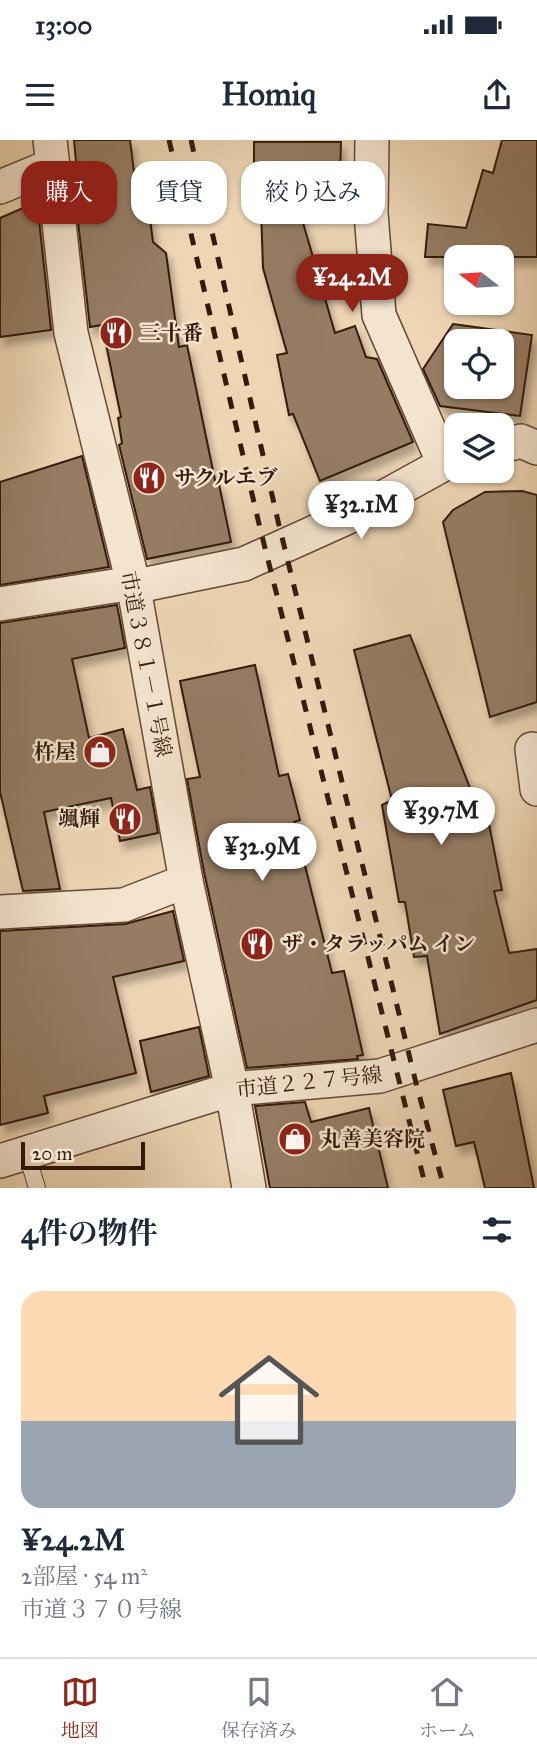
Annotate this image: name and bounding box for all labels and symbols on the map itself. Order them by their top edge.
north arrow [444,245,514,315]
pin: ¥24.2M [295,254,409,314]
restaurant icon: 三十番 [97,314,135,352]
place label: 三十番 [140,320,203,346]
restaurant icon: サクルエブ [130,459,168,497]
place label: サクルエブ [174,465,278,491]
pin: ¥32.1M [304,482,418,541]
street label: 市道３８１－１号線 [115,569,177,759]
shop icon: 杵屋 [81,733,119,771]
place label: 杵屋 [34,739,76,765]
pin: ¥39.7M [384,788,498,847]
restaurant icon: 颯輝 [106,800,144,838]
place label: 颯輝 [58,806,100,832]
pin: ¥32.9M [205,824,319,883]
restaurant icon: ザ・タラッパム イン [238,925,276,963]
place label: ザ・タラッパム イン [282,931,475,957]
street label: 市道２２７号線 [235,1061,383,1103]
shop icon: 丸善美容院 [276,1120,314,1158]
place label: 丸善美容院 [320,1126,425,1152]
scale bar [21,1139,145,1171]

